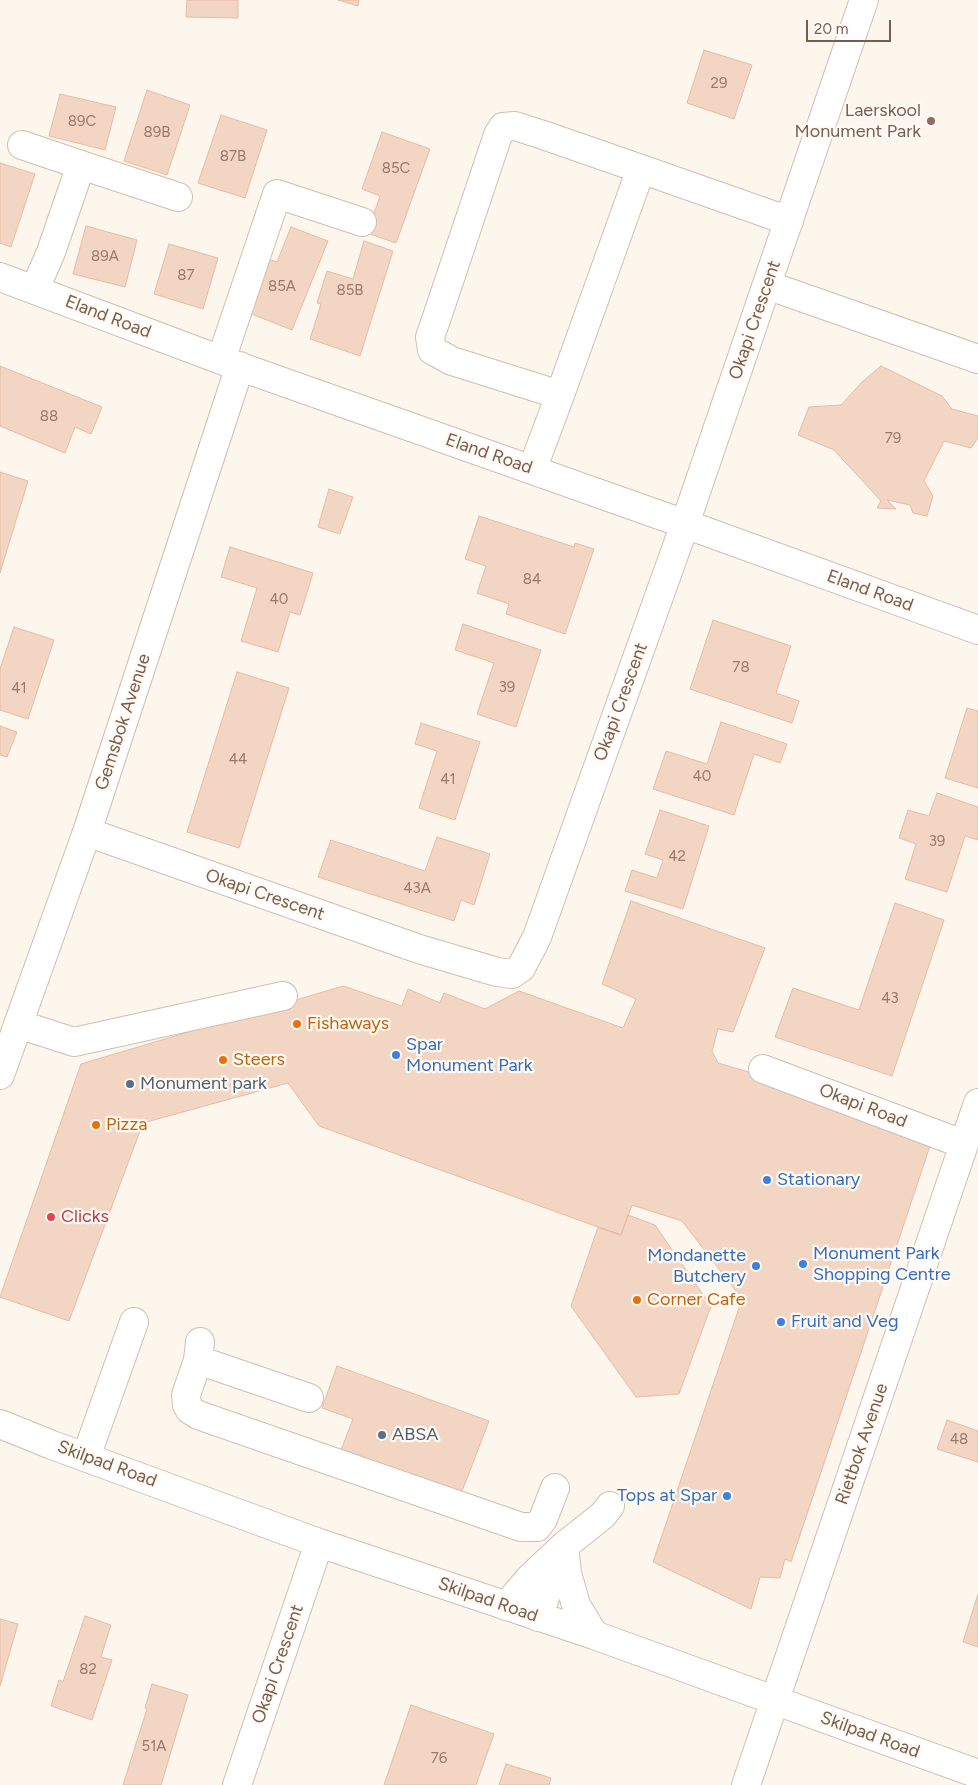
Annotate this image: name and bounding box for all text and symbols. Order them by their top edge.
scale bar [808,10,893,42]
text: 20 m [814,20,848,38]
house number: 29 [711,75,727,93]
place label: Laerskool Monument Park [795,100,921,142]
house number: 89C [68,113,96,131]
marker: Laerskool Monument Park [925,115,937,127]
house number: 89B [144,124,170,142]
house number: 87B [220,148,246,166]
house number: 85C [382,160,410,178]
house number: 89A [91,248,119,266]
street label: Okapi Crescent [724,258,786,382]
house number: 87 [177,267,195,285]
house number: 85A [268,278,296,296]
house number: 85B [337,282,363,300]
street label: Eland Road [62,291,154,343]
house number: 88 [40,408,58,426]
street label: Eland Road [443,429,535,479]
house number: 79 [885,430,901,448]
street label: Eland Road [824,565,916,617]
house number: 84 [523,571,541,589]
house number: 40 [270,591,288,609]
street label: Okapi Crescent [590,640,652,764]
street label: Gemsbok Avenue [91,651,155,793]
house number: 78 [732,659,750,677]
house number: 39 [499,679,515,697]
house number: 41 [11,680,27,698]
house number: 44 [229,751,247,769]
house number: 40 [693,768,711,786]
house number: 41 [440,771,456,789]
house number: 39 [929,833,945,851]
house number: 42 [668,848,686,866]
street label: Okapi Crescent [203,864,327,926]
house number: 43A [403,880,431,898]
house number: 43 [881,990,899,1008]
place label: Fishaways [307,1013,389,1035]
marker: Fishaways [291,1018,303,1030]
place label: Spar Monument Park [406,1034,532,1076]
place label: Steers [233,1049,285,1071]
marker: Spar Monument Park [390,1049,402,1061]
marker: Steers [217,1054,229,1066]
place label: Monument park [140,1073,267,1095]
marker: Monument park [124,1078,136,1090]
street label: Okapi Road [816,1079,910,1133]
place label: Pizza [106,1114,147,1136]
marker: Pizza [90,1119,102,1131]
place label: Stationary [777,1169,860,1191]
marker: Stationary [761,1174,773,1186]
place label: Clicks [61,1206,109,1228]
marker: Clicks [45,1211,57,1223]
place label: Monument Park Shopping Centre [813,1243,951,1286]
place label: Mondanette Butchery [647,1245,746,1288]
marker: Monument Park Shopping Centre [797,1258,809,1270]
marker: Mondanette Butchery [750,1260,762,1272]
place label: Corner Cafe [647,1289,745,1311]
marker: Corner Cafe [631,1294,643,1306]
place label: Fruit and Veg [791,1311,899,1333]
marker: Fruit and Veg [775,1316,787,1328]
street label: Rietbok Avenue [831,1380,893,1508]
place label: ABSA [392,1424,438,1446]
marker: ABSA [376,1429,388,1441]
house number: 48 [950,1431,968,1449]
street label: Skilpad Road [54,1436,160,1492]
place label: Tops at Spar [617,1485,717,1507]
marker: Tops at Spar [721,1490,733,1502]
street label: Skilpad Road [435,1573,541,1627]
street label: Okapi Crescent [247,1602,309,1726]
house number: 82 [79,1661,97,1679]
street label: Skilpad Road [817,1707,923,1763]
house number: 51A [142,1738,166,1756]
house number: 76 [431,1750,447,1768]

